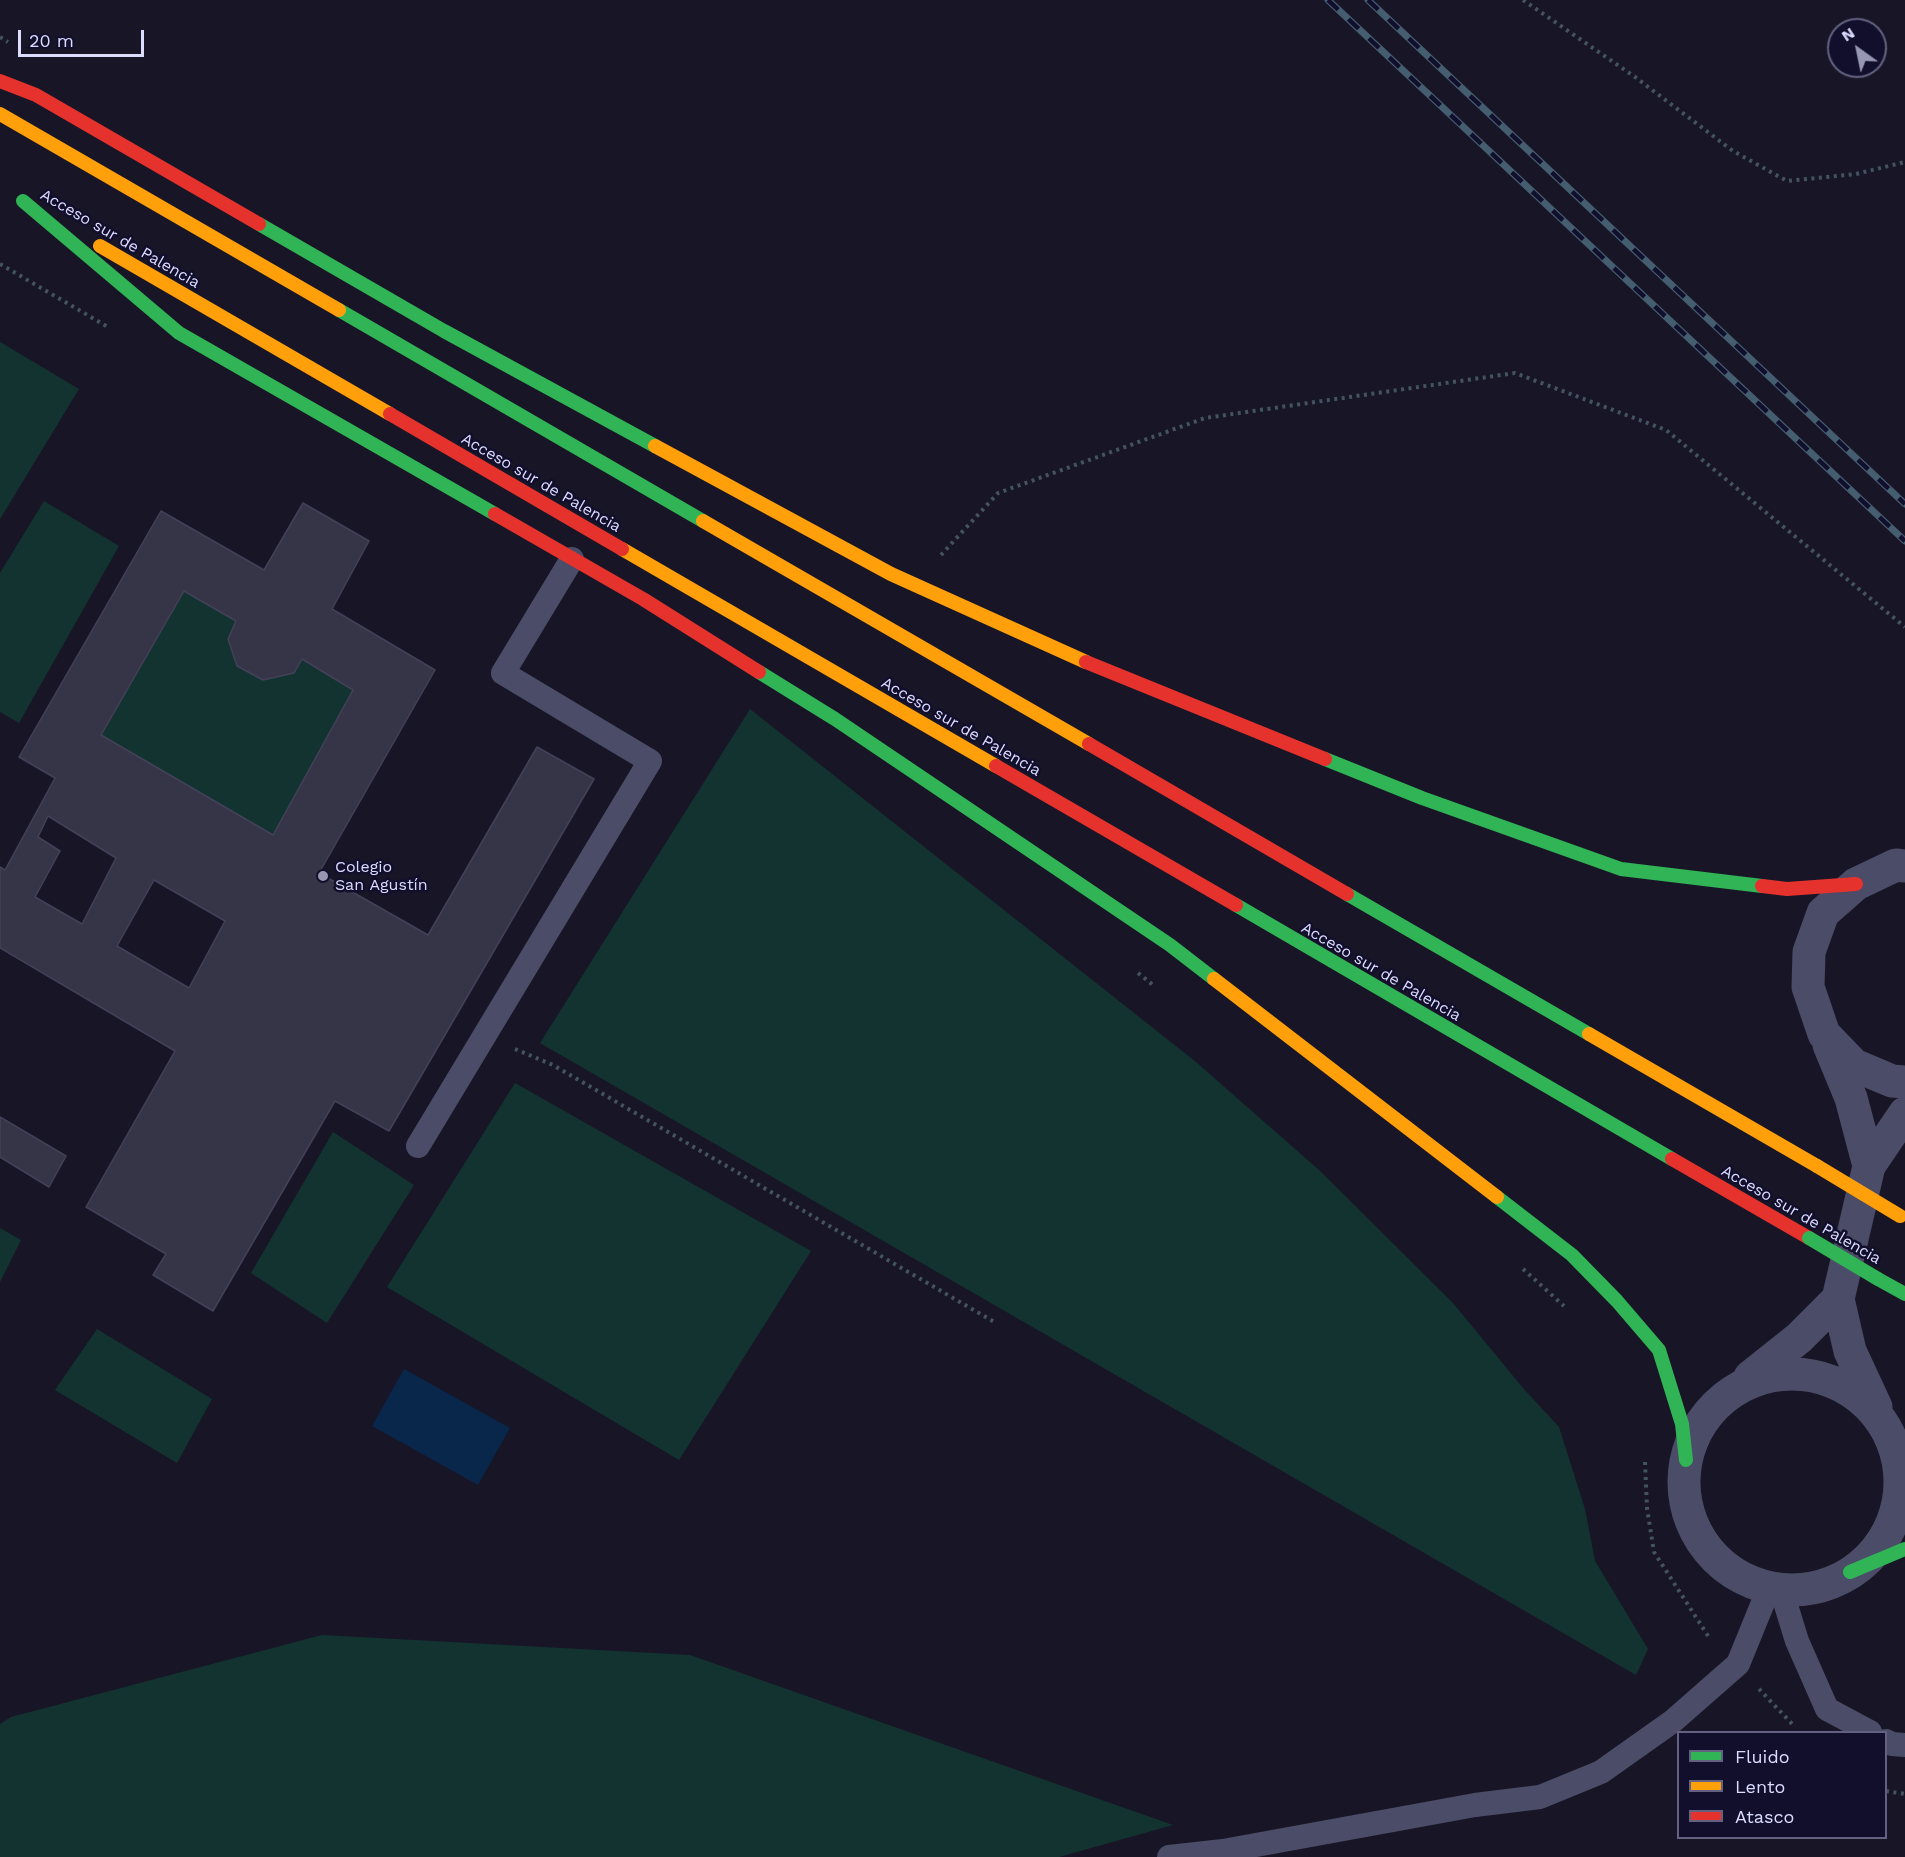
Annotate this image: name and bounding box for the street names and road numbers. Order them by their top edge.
street label: Acceso sur de Palencia [37,185,203,293]
street label: Acceso sur de Palencia [458,429,624,537]
street label: Acceso sur de Palencia [878,673,1044,781]
street label: Acceso sur de Palencia [1298,918,1464,1026]
street label: Acceso sur de Palencia [1718,1161,1884,1269]

